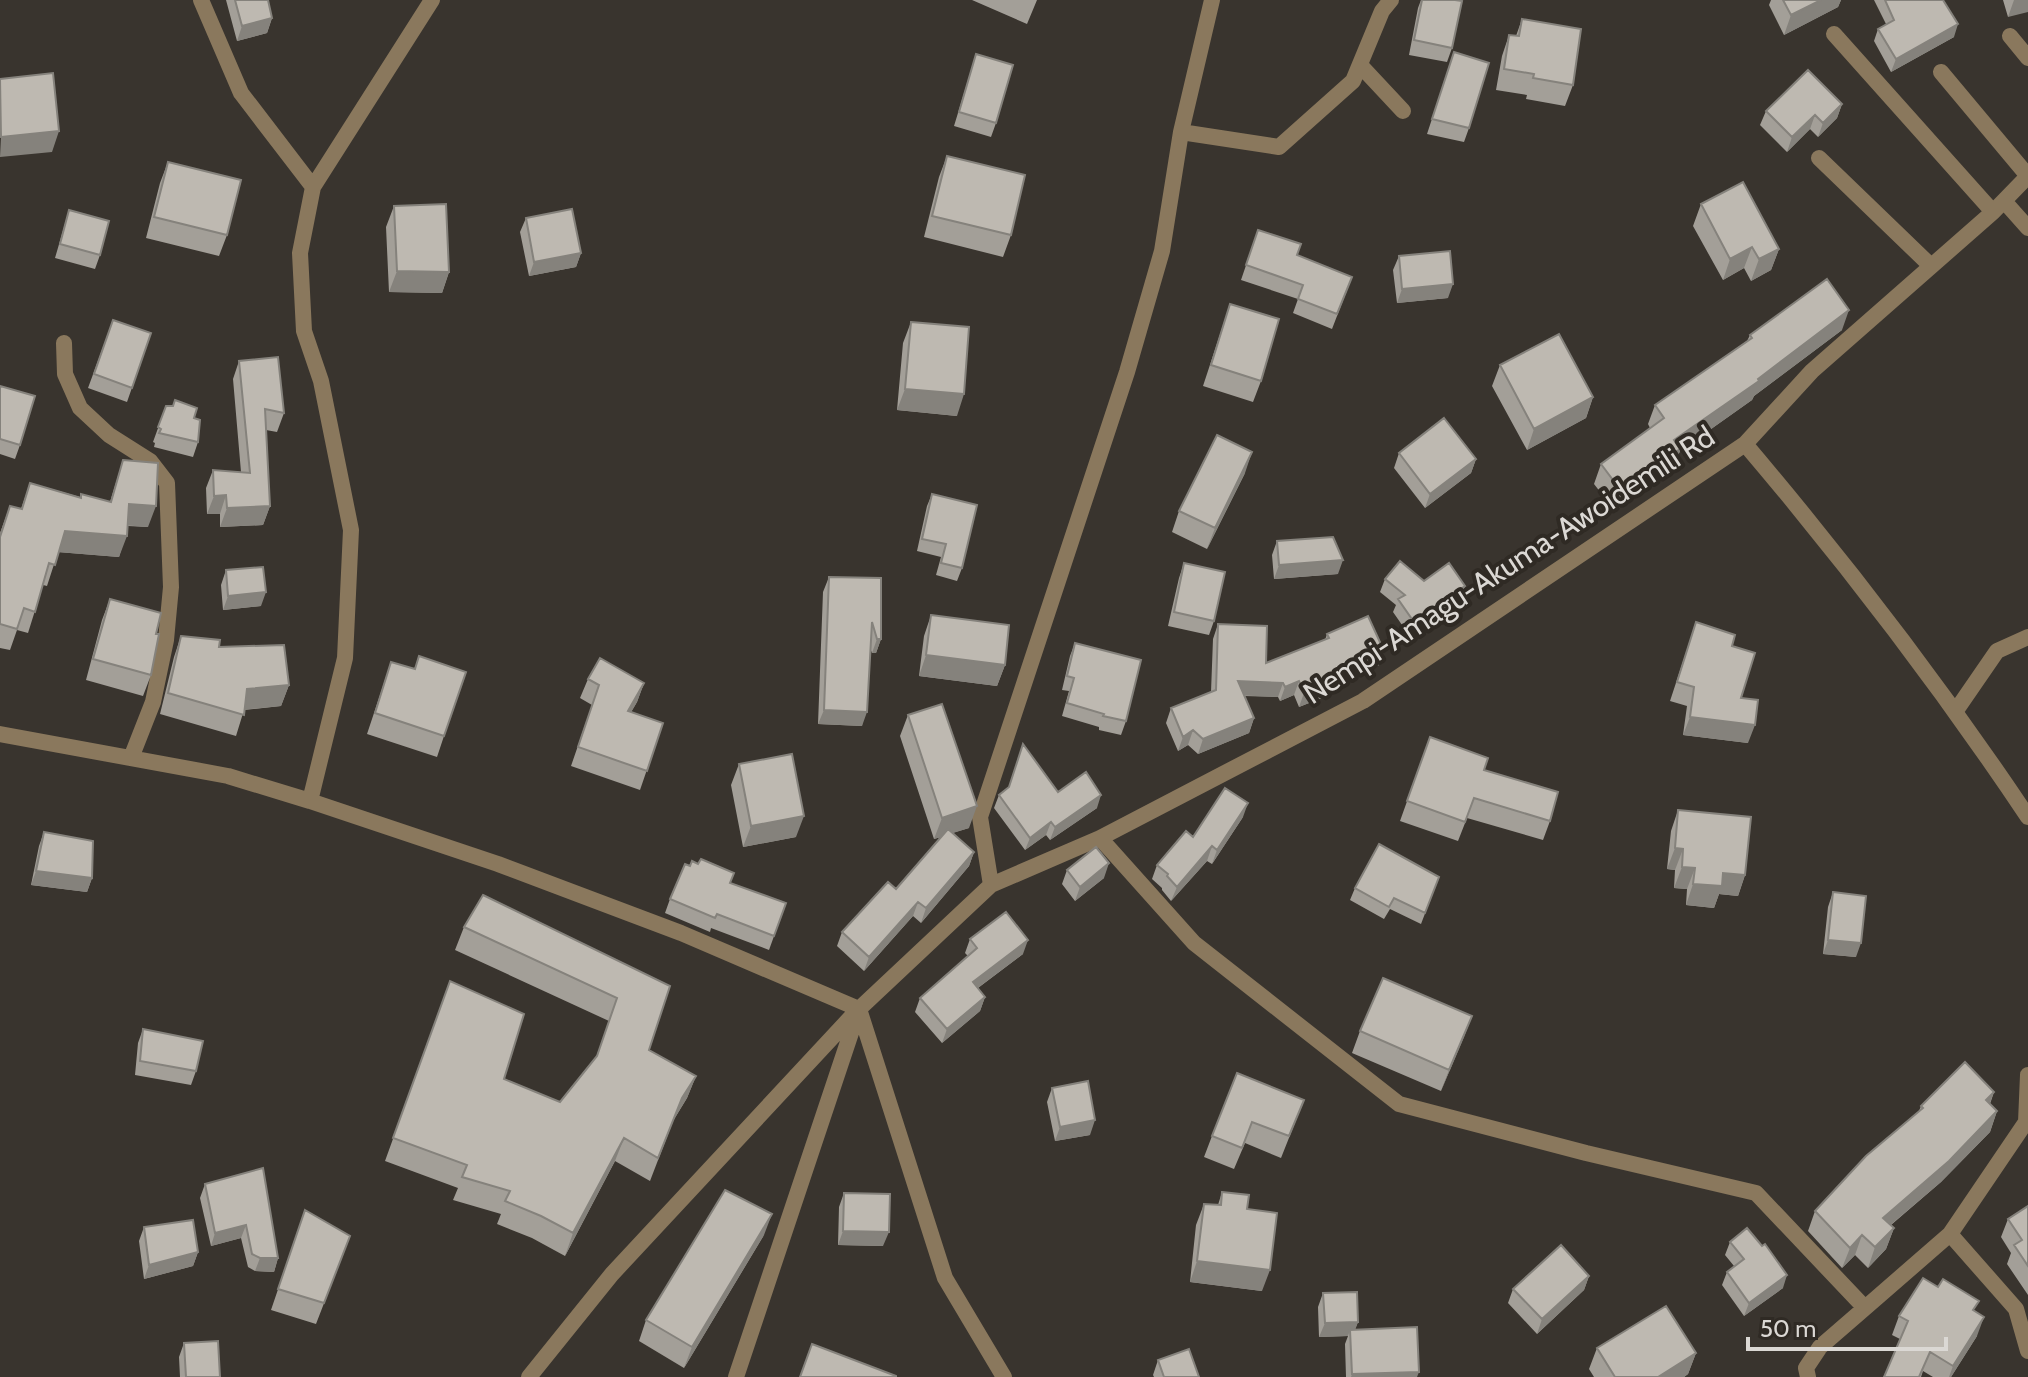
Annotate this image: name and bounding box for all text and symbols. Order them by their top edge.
street label: Nempi-Amagu-Akuma-Awoidemili Rd [1296,418,1721,712]
scale bar [1748,1301,1946,1351]
text: 50 m [1760,1314,1816,1343]

